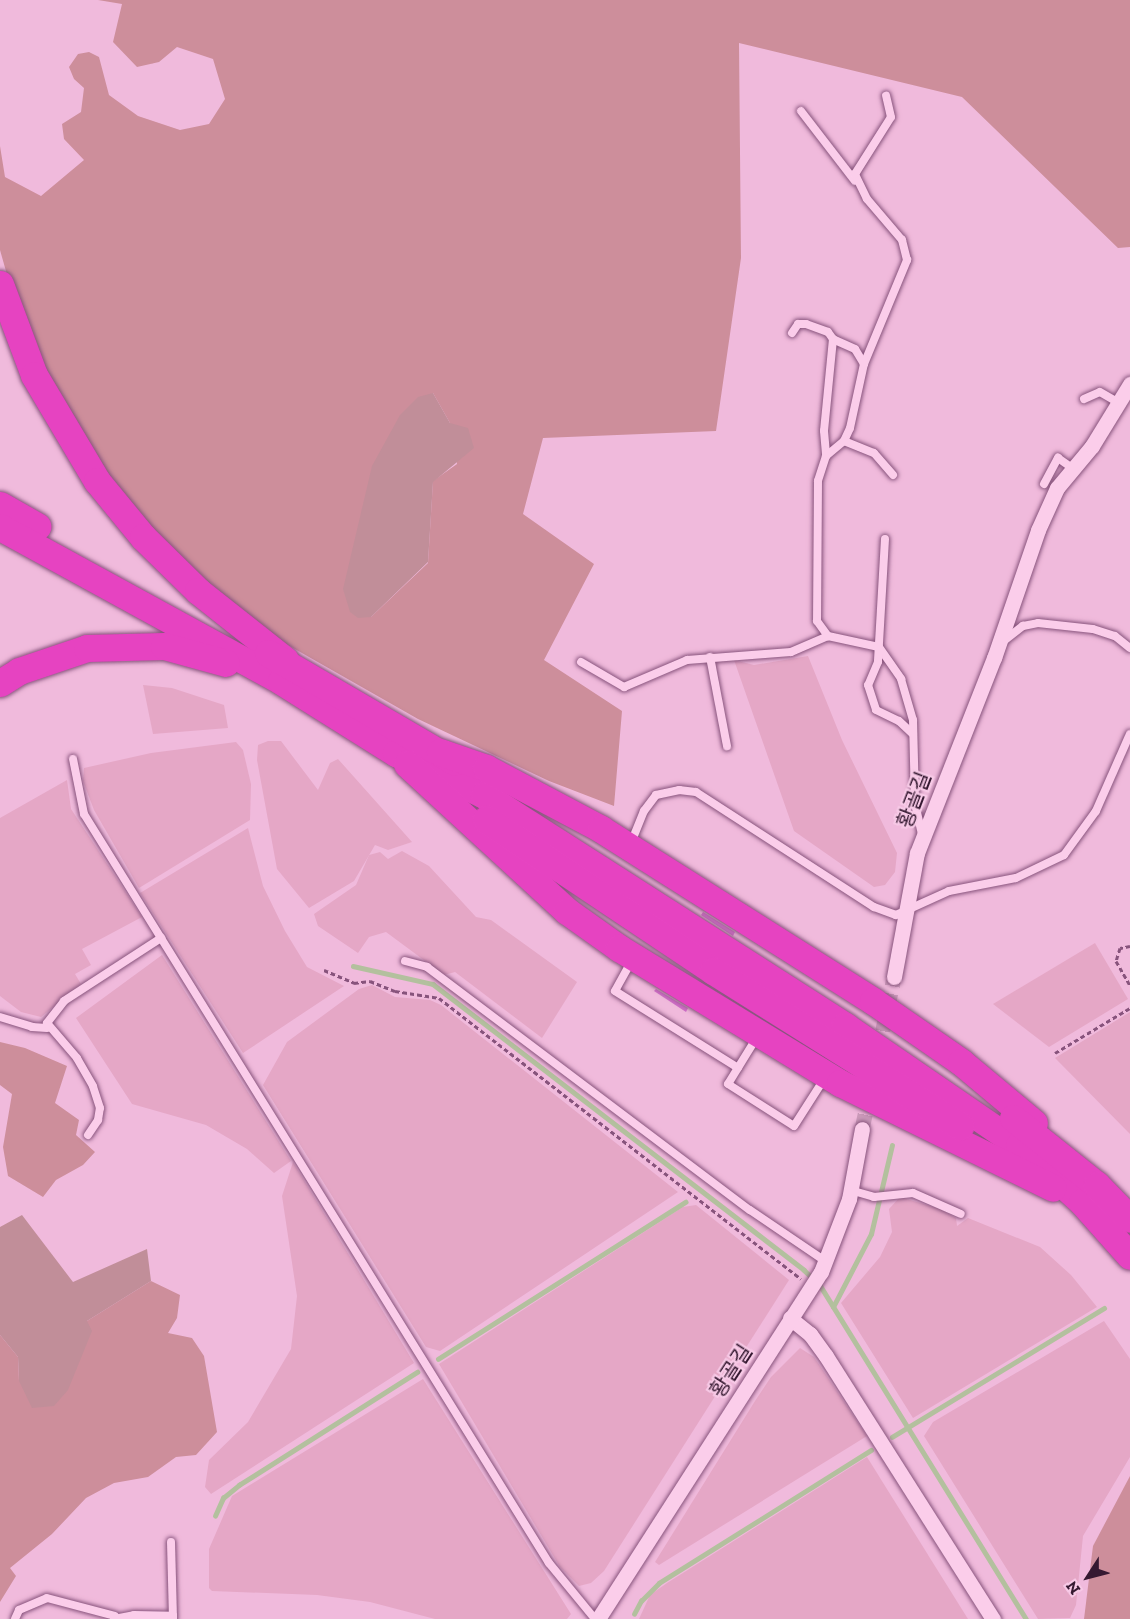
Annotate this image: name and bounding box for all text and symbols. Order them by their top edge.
street label: 황골길 [892,768,936,832]
street label: 황골길 [705,1340,757,1402]
north arrow [1058,1547,1118,1607]
text: N [1062,1577,1084,1598]

